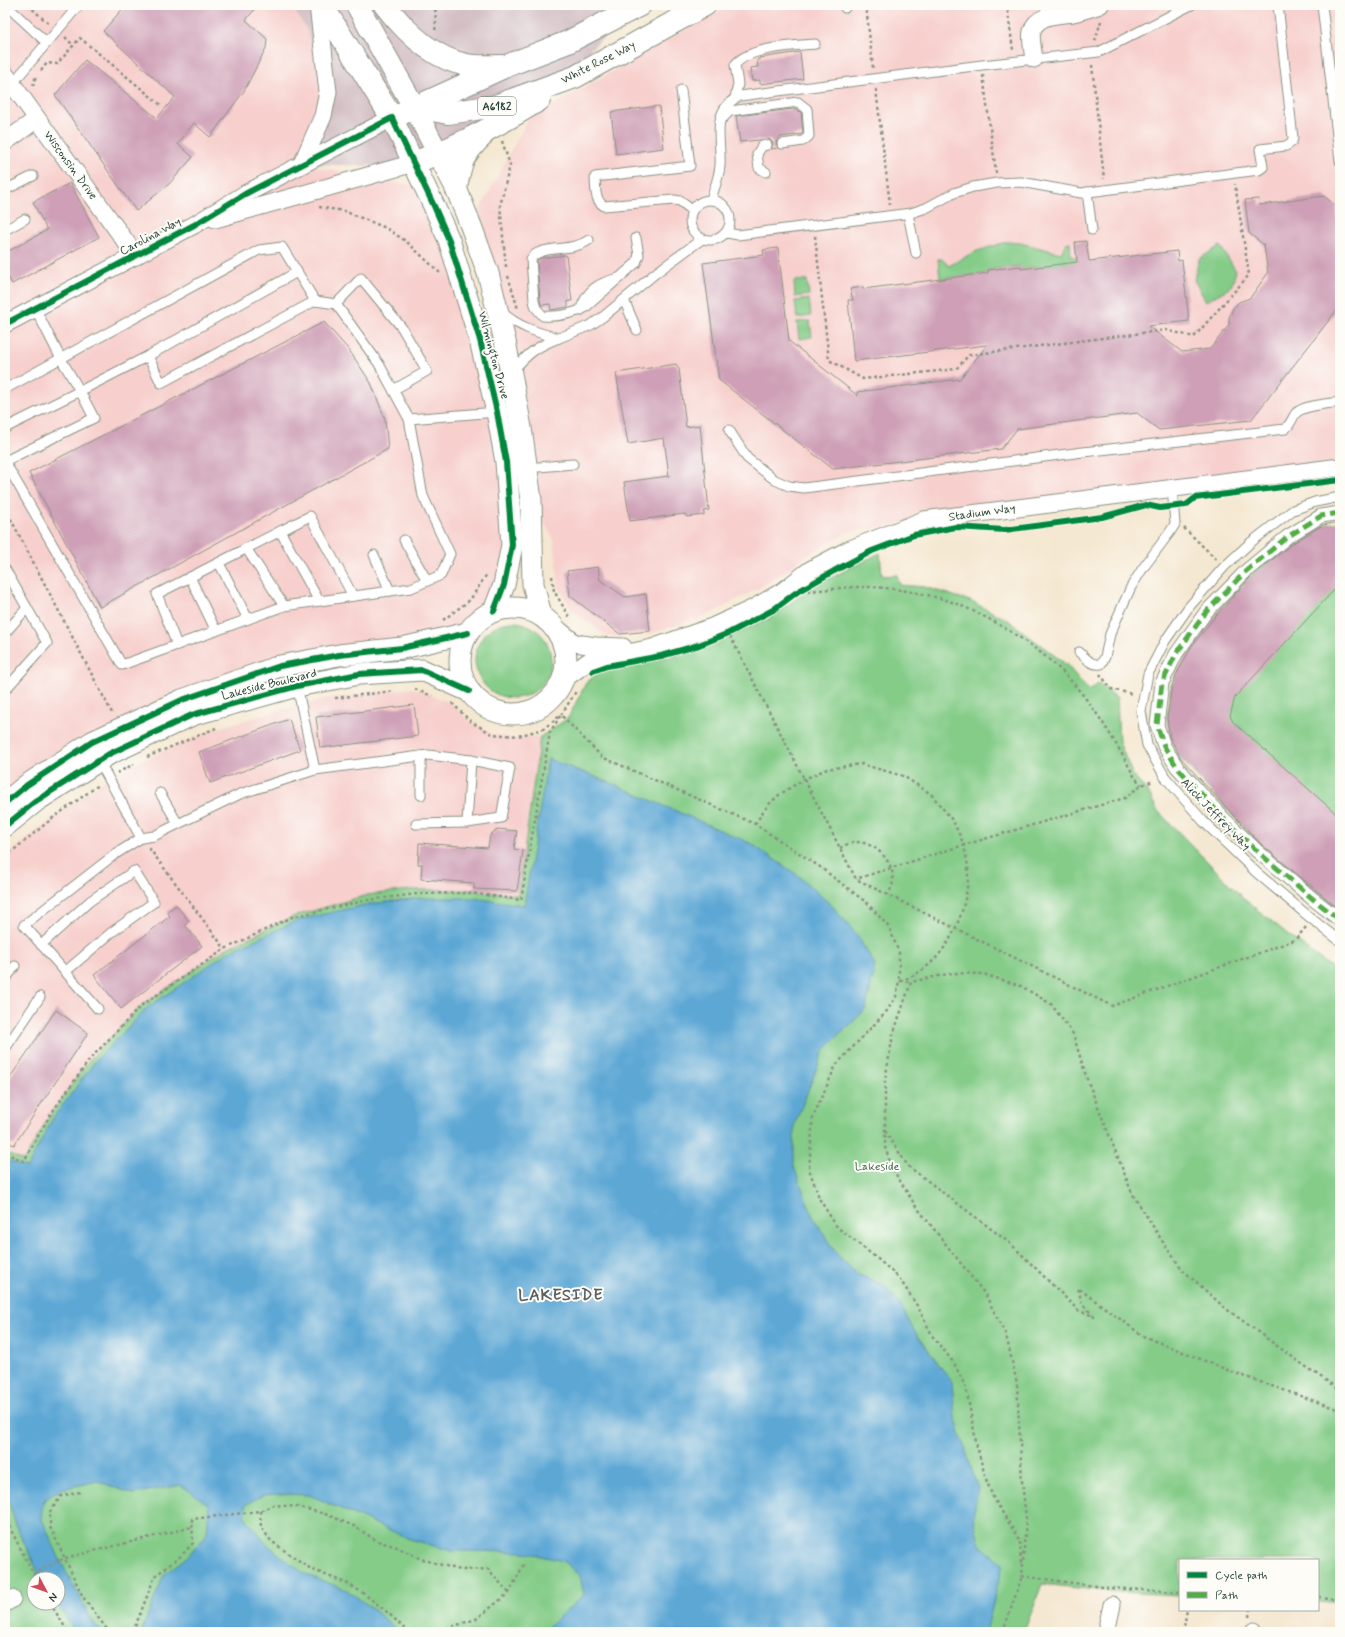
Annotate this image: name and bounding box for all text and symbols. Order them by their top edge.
street label: White Rose Way [559,37,639,88]
road number: A6182 [478,97,516,115]
street label: Wisconsin Drive [40,128,101,203]
street label: Carolina Way [117,214,184,260]
street label: Wilmington Drive [473,310,512,401]
street label: Stadium Way [948,500,1017,526]
street label: Lakeside Boulevard [220,665,318,705]
street label: Alick Jeffrey Way [1177,775,1254,854]
park label: Lakeside [855,1159,899,1175]
district label: LAKESIDE [518,1285,604,1306]
legend [1179,1559,1319,1611]
text: Cycle path [1215,1568,1267,1584]
north arrow [26,1571,66,1611]
text: Path [1215,1588,1238,1604]
text: N [45,1590,60,1604]

